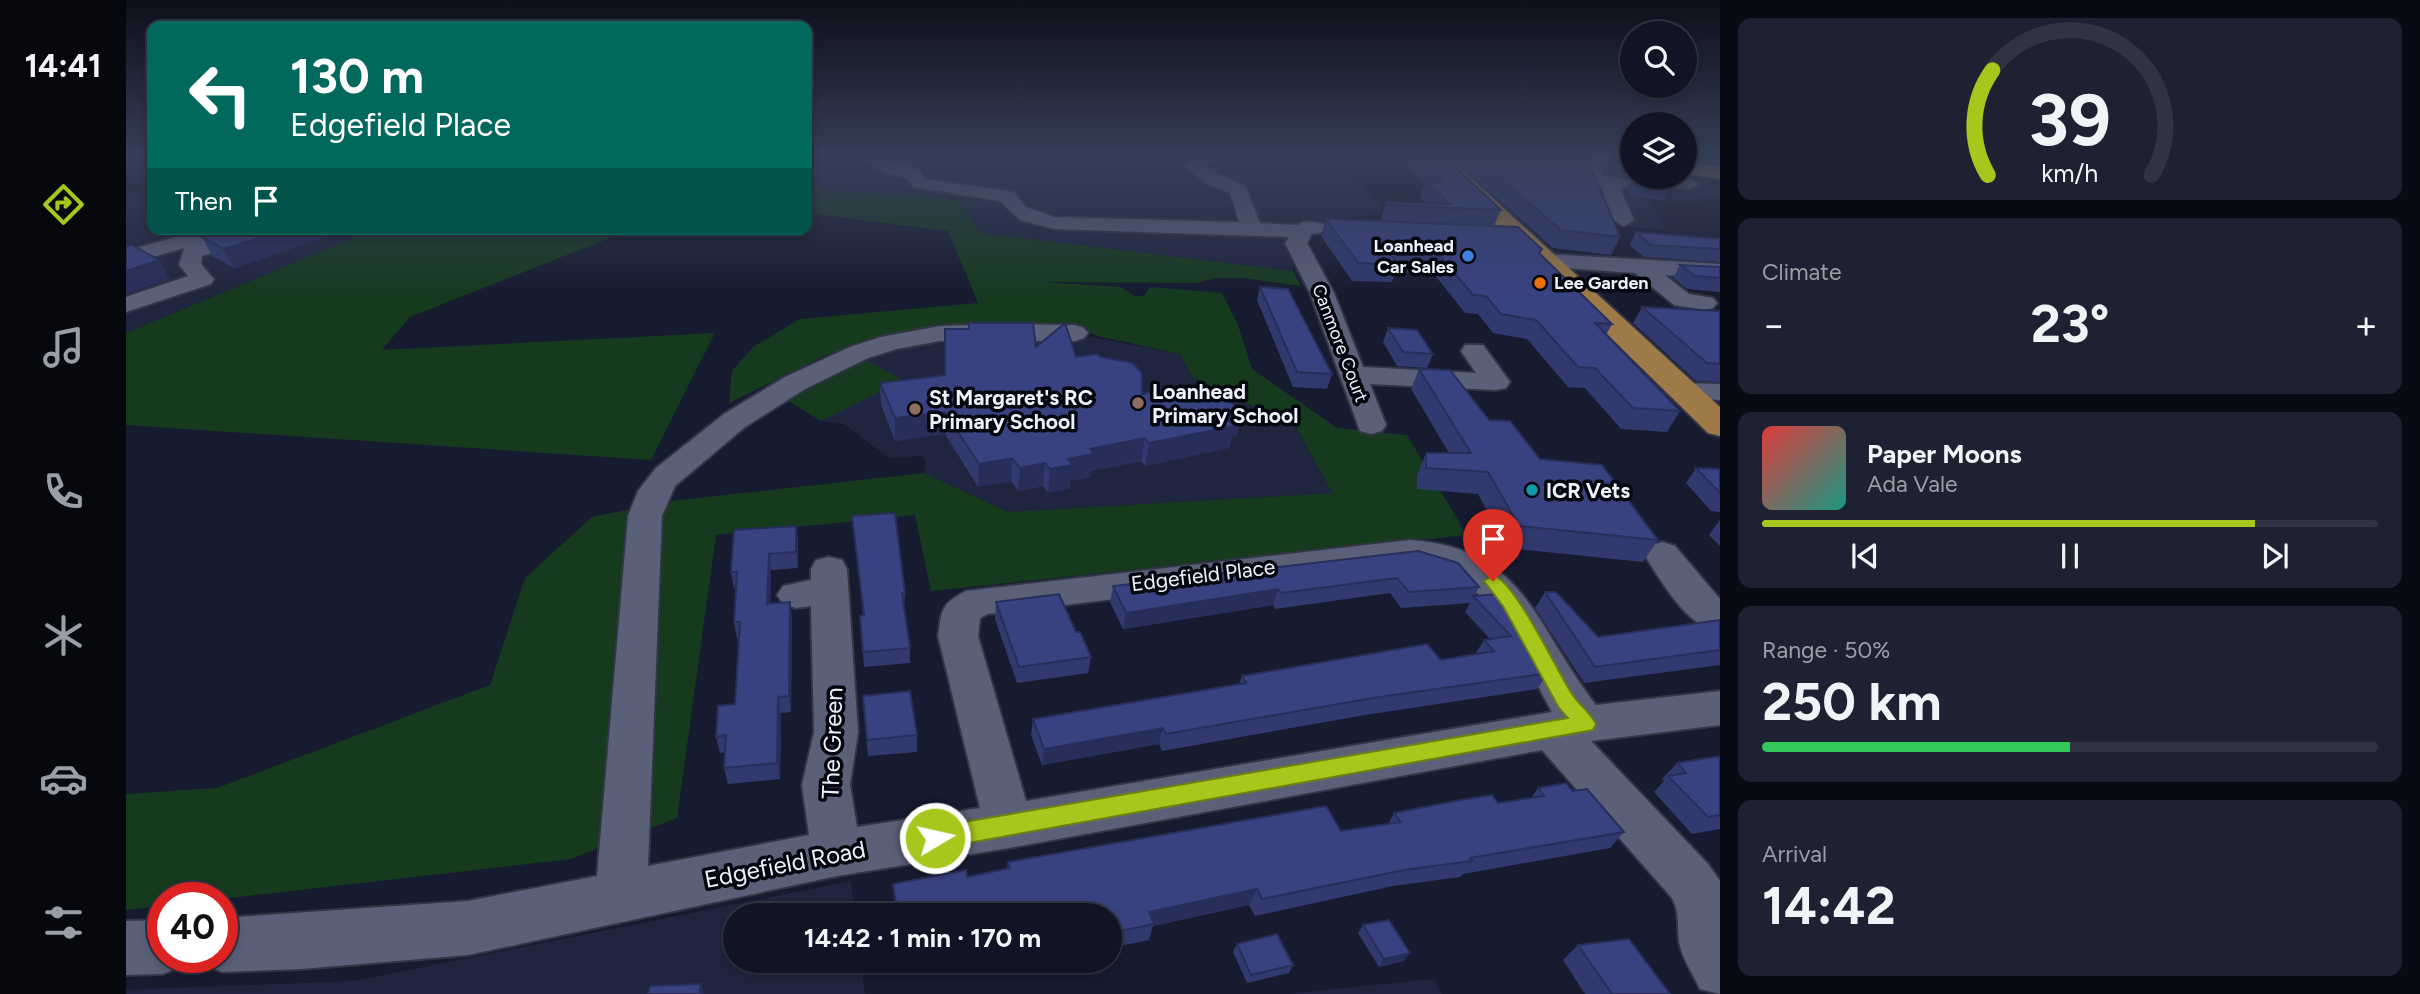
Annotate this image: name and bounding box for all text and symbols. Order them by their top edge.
map controls [1620,21,1697,189]
button: search [1620,21,1697,98]
text: 130 m [290,46,424,105]
text: 14:41 [24,47,102,85]
icon: left [175,49,266,140]
text: 39 [2029,76,2111,163]
text: Edgefield Place [290,106,511,144]
button: layers [1620,112,1697,189]
text: km/h [2041,158,2099,188]
icon: directions [39,180,88,229]
icon: arrive [247,182,285,220]
text: Then [175,185,233,217]
place label: Loanhead Car Sales [1374,235,1455,278]
marker: Loanhead Car Sales [1460,248,1476,264]
text: Climate [1762,258,1841,286]
place label: Lee Garden [1554,272,1649,294]
marker: Lee Garden [1532,275,1548,291]
street label: Canmore Court [1307,281,1373,405]
text: 23° [2031,293,2109,355]
text: − [1762,302,1786,348]
text: + [2354,302,2378,348]
icon: music [39,323,88,372]
place label: Loanhead Primary School [1152,379,1298,428]
place label: St Margaret's RC Primary School [929,385,1093,434]
marker: Loanhead Primary School [1130,395,1146,411]
marker: St Margaret's RC Primary School [907,401,923,417]
text: Paper Moons [1867,438,2022,470]
icon: phone [39,467,88,516]
text: Ada Vale [1867,470,1958,498]
place label: ICR Vets [1546,478,1630,503]
marker: ICR Vets [1524,482,1540,498]
pin [1463,509,1523,581]
icon: arrive [1474,520,1512,558]
icon: previous [1846,537,1884,575]
icon: pause [2051,537,2089,575]
icon: next [2256,537,2294,575]
street label: Edgefield Place [1129,554,1277,596]
icon: climate [39,611,88,660]
text: Range · 50% [1762,636,1890,664]
text: 250 km [1762,671,1942,733]
street label: The Green [816,687,848,799]
icon: car [39,754,88,803]
position arrow [898,801,972,875]
street label: Edgefield Road [702,834,868,894]
text: Arrival [1762,840,1827,868]
text: 14:42 [1762,875,1896,937]
speed limit sign: 40 [147,882,238,973]
icon: filters [39,898,88,947]
text: 14:42 · 1 min · 170 m [804,922,1041,954]

